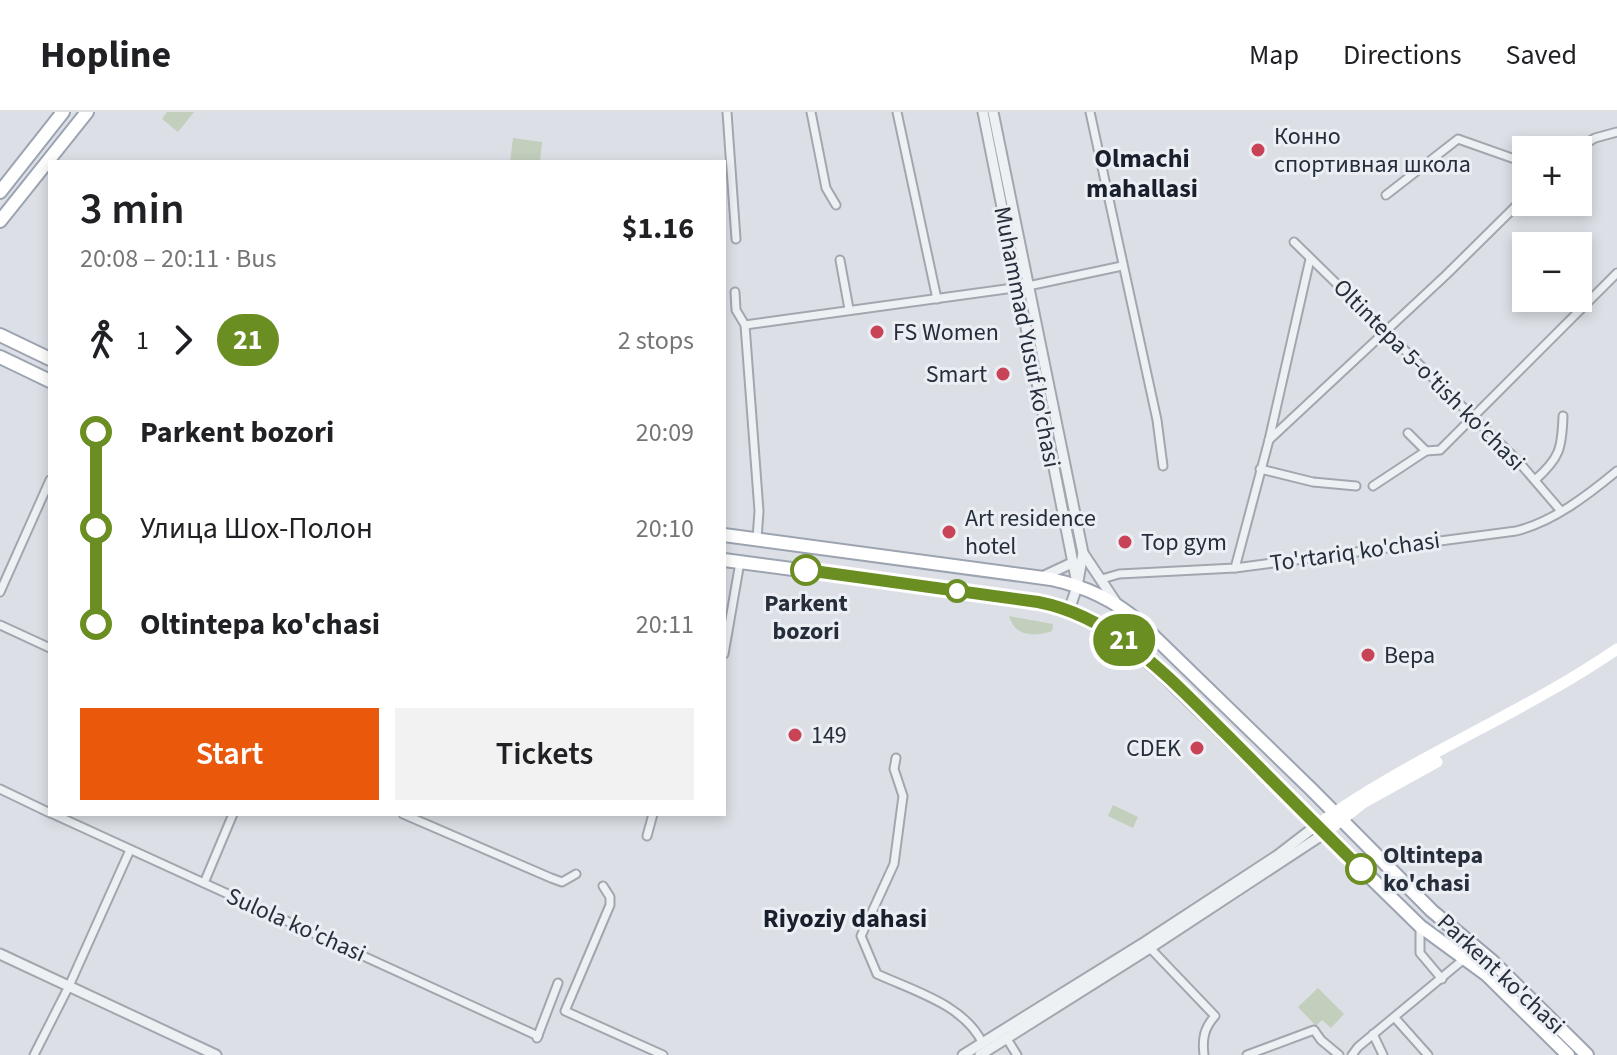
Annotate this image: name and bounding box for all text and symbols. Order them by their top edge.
text: Hopline [40,28,171,82]
text: Map [1249,35,1299,75]
text: Directions [1343,35,1462,75]
text: Saved [1506,35,1577,75]
place label: Конно спортивная школа [1274,119,1471,182]
map controls [1512,136,1592,312]
button: + [1512,136,1592,216]
district label: Olmachi mahallasi [1086,140,1198,207]
marker: Конно спортивная школа [1249,141,1267,159]
text: 3 min [80,178,185,241]
street label: Muhammad Yusuf ko'chasi [985,203,1069,471]
text: $1.16 [622,207,694,250]
button: − [1512,232,1592,312]
text: 20:08 – 20:11 · Bus [80,240,276,277]
street label: Oltintepa 5-o'tish ko'chasi [1325,271,1533,479]
place label: FS Women [893,315,999,350]
icon: walk [80,318,124,362]
icon: forward [161,318,205,362]
text: 21 [233,320,263,360]
text: 1 [136,322,149,359]
text: 2 stops [618,322,694,359]
marker: FS Women [868,323,886,341]
place label: Smart [926,357,987,392]
marker: Smart [994,365,1012,383]
text: Parkent bozori [140,411,334,454]
text: 20:09 [636,414,694,451]
place label: Art residence hotel [965,501,1096,564]
text: Улица Шох-Полон [140,507,373,550]
text: 20:10 [636,510,694,547]
marker: Art residence hotel [940,523,958,541]
street label: To'rtariq ko'chasi [1268,523,1442,581]
place label: Top gym [1141,525,1227,560]
marker: Top gym [1116,533,1134,551]
marker: Parkent bozori [791,555,821,585]
unlabelled marker [946,580,968,602]
place label: Parkent bozori [764,586,848,649]
text: Oltintepa ko'chasi [140,603,380,646]
text: 20:11 [636,606,694,643]
line badge: 21 [1088,614,1160,666]
text: 21 [1109,620,1139,660]
place label: Вера [1384,638,1435,673]
marker: Вера [1359,646,1377,664]
button: Start [80,708,379,800]
button: Tickets [395,708,694,800]
place label: 149 [811,718,847,753]
marker: 149 [786,726,804,744]
place label: CDEK [1126,731,1181,766]
marker: CDEK [1188,739,1206,757]
place label: Oltintepa ko'chasi [1383,838,1483,901]
marker: Oltintepa ko'chasi [1346,854,1376,884]
street label: Sulola ko'chasi [221,879,371,971]
district label: Riyoziy dahasi [763,900,927,937]
street label: Parkent ko'chasi [1429,905,1573,1043]

